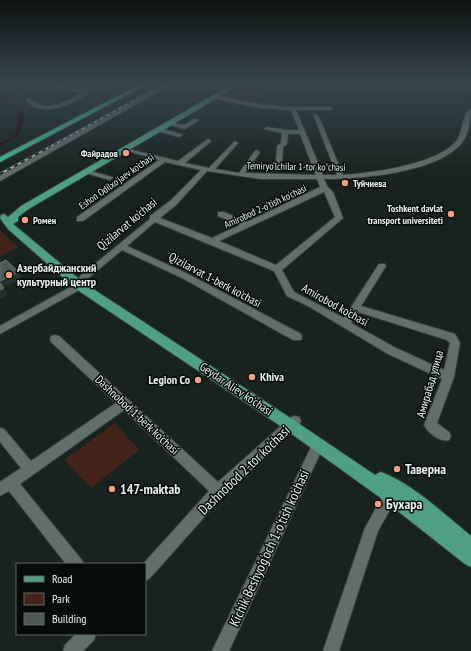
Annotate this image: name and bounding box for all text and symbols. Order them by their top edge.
place label: Файрадов [81,147,118,160]
marker: Файрадов [121,148,131,158]
street label: Eshon Odilxo'jaev ko'chasi [76,151,156,212]
street label: Temiryo‘lchilar 1-tor koʻchasi [246,159,346,174]
place label: Туйчиева [353,177,386,190]
marker: Туйчиева [340,178,350,188]
street label: Amirobod 2-o'tish ko'chasi [222,182,309,231]
street label: Qizilarvat ko'chasi [94,194,160,253]
place label: Toshkent davlat transport universiteti [368,202,443,227]
marker: Toshkent davlat transport universiteti [446,209,456,219]
place label: Ромен [33,214,57,227]
marker: Ромен [20,215,30,225]
street label: Qizilarvat 1-berk ko'chasi [166,249,264,310]
place label: Азербайджанский культурный центр [16,260,97,289]
marker: Азербайджанский культурный центр [4,270,14,280]
street label: Amirobod ko'chasi [299,280,371,329]
street label: Амирабад улица [413,348,446,419]
street label: Geydar Aliev ko'chasi [197,359,276,418]
place label: Khiva [260,369,284,384]
street label: Dashnobod 1-berk ko'chasi [92,372,183,458]
place label: Legion Co [149,372,191,387]
marker: Khiva [247,372,257,382]
marker: Legion Co [193,375,203,385]
street label: Dashnobod 2-tor ko'chasi [194,422,294,518]
place label: Таверна [405,460,446,478]
marker: Таверна [392,464,402,474]
street label: Kichik Beshyo'g'och 1-o'tish ko'chasi [225,467,313,629]
place label: 147-maktab [120,480,180,498]
marker: 147-maktab [107,484,117,494]
place label: Бухара [386,495,422,513]
marker: Бухара [373,499,383,509]
legend [16,563,146,635]
text: Road [52,571,72,586]
text: Park [52,591,70,606]
text: Building [52,611,87,626]

